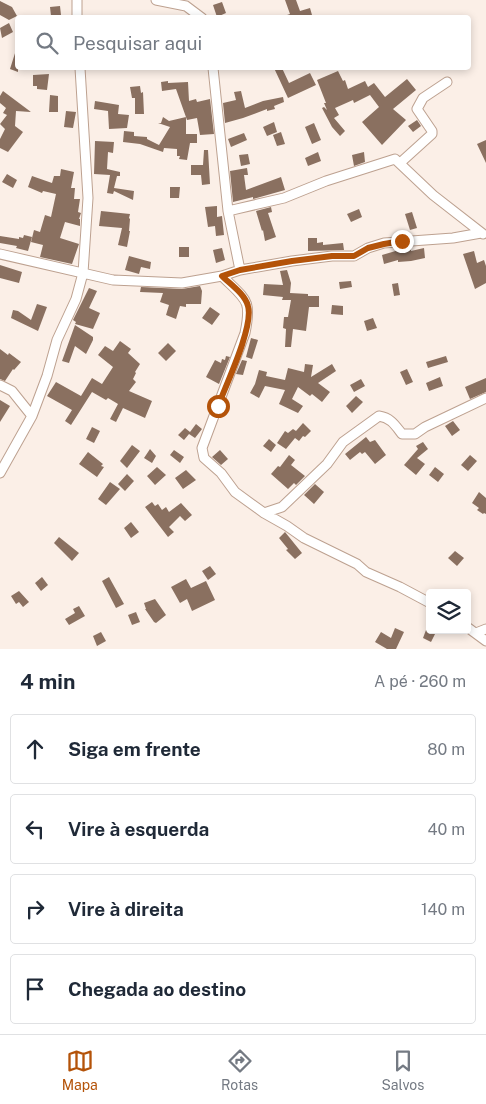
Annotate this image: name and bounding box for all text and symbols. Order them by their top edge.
search box [15,15,471,70]
icon: search [33,29,61,57]
text: Pesquisar aqui [73,32,202,54]
route end [391,230,414,253]
route start [207,395,230,418]
map controls [426,589,471,634]
button: layers [426,589,471,634]
text: 4 min [20,669,75,694]
text: A pé · 260 m [374,672,466,691]
icon: ahead [21,735,49,763]
text: Siga em frente [68,738,201,760]
text: 80 m [427,740,465,759]
icon: left [21,815,49,843]
text: Vire à esquerda [68,818,209,840]
text: 40 m [427,820,465,839]
icon: right [21,895,49,923]
text: Vire à direita [68,898,184,920]
text: 140 m [421,900,465,919]
icon: arrive [21,975,49,1003]
text: Chegada ao destino [68,978,246,1000]
tab: Mapa [62,1047,98,1093]
tab: Rotas [221,1047,258,1093]
tab: Salvos [381,1047,424,1093]

